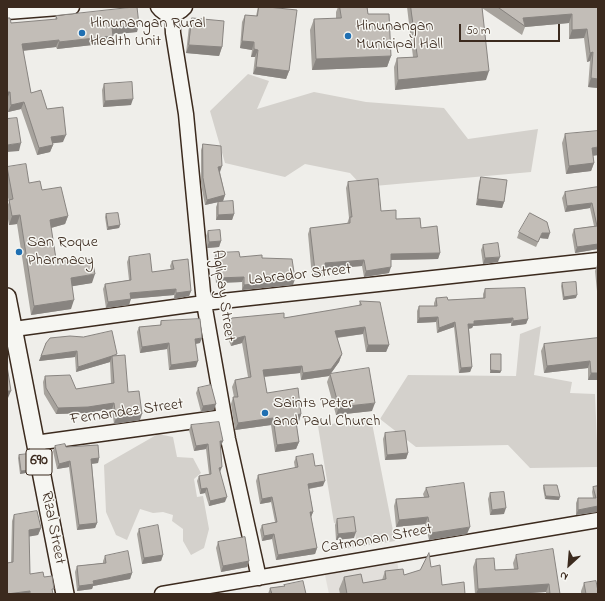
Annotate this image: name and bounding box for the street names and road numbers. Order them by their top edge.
street label: Aglipay Street [206,249,238,343]
street label: Labrador Street [248,261,352,291]
street label: Fernandez Street [69,396,185,430]
road number: 690 [26,449,52,475]
street label: Rizal Street [36,490,68,566]
street label: Catmonan Street [320,521,434,559]

